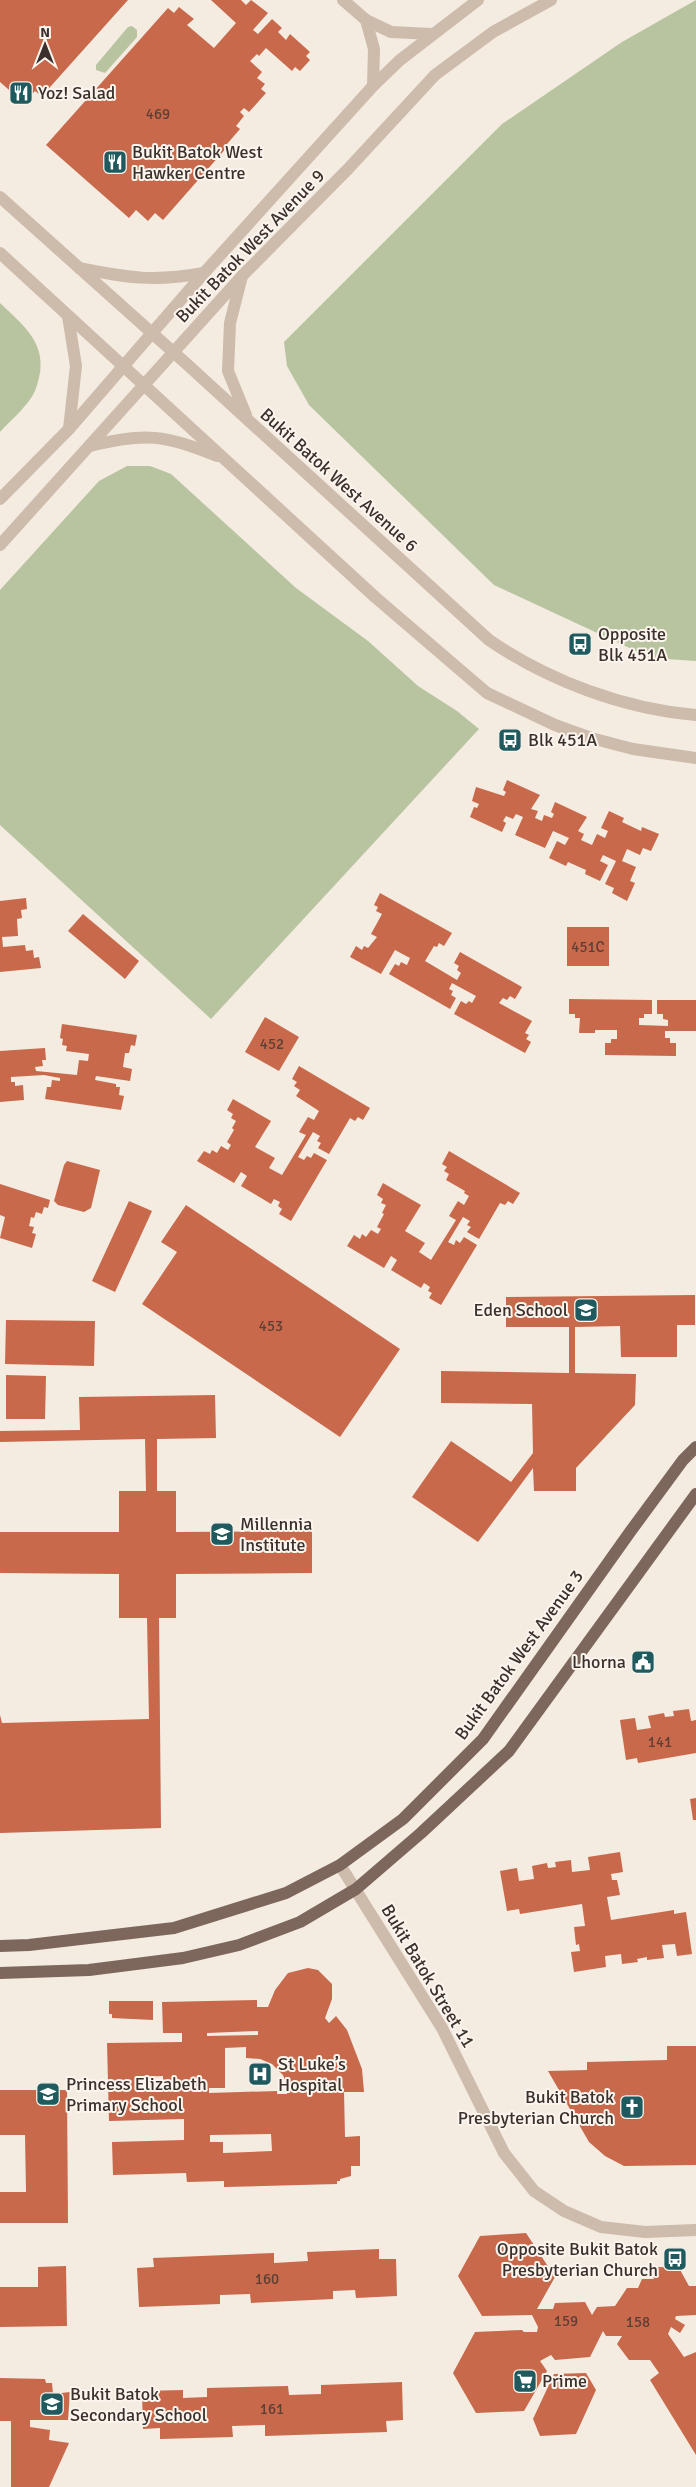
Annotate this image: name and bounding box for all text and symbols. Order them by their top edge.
north arrow [20,20,70,70]
text: N [40,24,50,41]
restaurant icon: Yoz! Salad [8,80,34,106]
place label: Yoz! Salad [38,82,115,104]
house number: 469 [146,105,170,123]
place label: Bukit Batok West Hawker Centre [132,141,263,184]
restaurant icon: Bukit Batok West Hawker Centre [102,149,128,175]
street label: Bukit Batok West Avenue 9 [171,165,329,327]
street label: Bukit Batok West Avenue 6 [256,403,422,557]
place label: Opposite Blk 451A [598,623,667,666]
bus stop icon: Opposite Blk 451A [567,631,593,657]
bus stop icon: Blk 451A [497,727,523,753]
place label: Blk 451A [528,729,597,751]
house number: 451C [571,938,605,956]
house number: 452 [260,1035,284,1053]
school or university icon: Eden School [573,1297,599,1323]
place label: Eden School [473,1299,568,1321]
house number: 453 [259,1317,283,1335]
place label: Millennia Institute [240,1513,312,1556]
school or university icon: Millennia Institute [209,1521,235,1547]
street label: Bukit Batok West Avenue 3 [450,1566,588,1744]
public building icon: Lhorna [630,1649,656,1675]
place label: Lhorna [572,1651,626,1673]
house number: 141 [648,1733,672,1751]
street label: Bukit Batok Street 11 [377,1900,479,2052]
place label: St Luke’s Hospital [278,2053,346,2096]
hospital icon: St Luke’s Hospital [247,2061,273,2087]
place label: Princess Elizabeth Primary School [66,2073,207,2116]
school or university icon: Princess Elizabeth Primary School [35,2081,61,2107]
place label: Bukit Batok Presbyterian Church [458,2086,614,2129]
church icon: Bukit Batok Presbyterian Church [619,2094,645,2120]
place label: Opposite Bukit Batok Presbyterian Church [497,2238,658,2281]
bus stop icon: Opposite Bukit Batok Presbyterian Church [662,2246,688,2272]
house number: 160 [255,2270,279,2288]
house number: 159 [554,2312,578,2330]
house number: 158 [626,2313,650,2331]
supermarket icon: Prime [512,2368,538,2394]
place label: Prime [542,2370,587,2392]
place label: Bukit Batok Secondary School [70,2383,207,2426]
school or university icon: Bukit Batok Secondary School [39,2391,65,2417]
house number: 161 [260,2400,284,2418]

